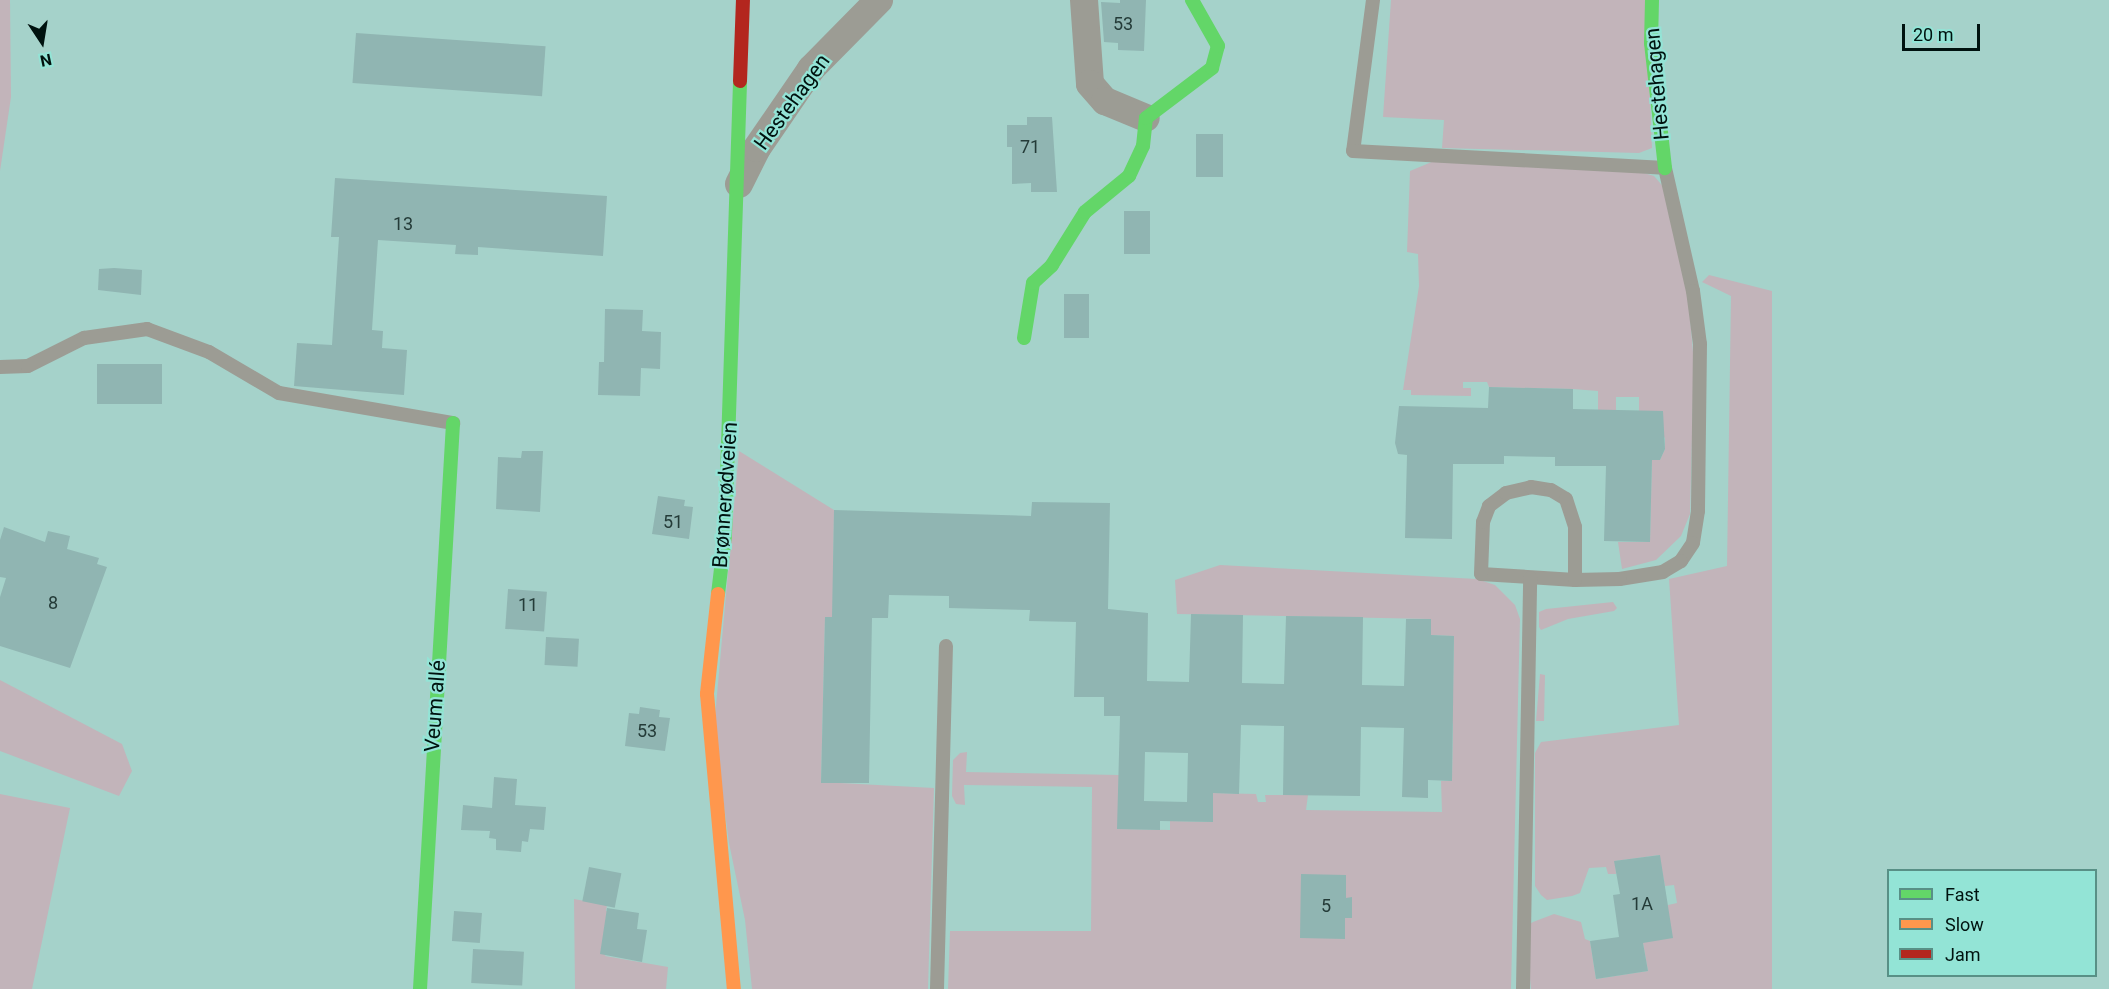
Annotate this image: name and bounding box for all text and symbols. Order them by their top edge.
north arrow [12,12,72,72]
scale bar [1905,12,1983,50]
house number: 53 [1113,13,1133,35]
text: 20 m [1913,24,1953,45]
street label: Hestehagen [1640,27,1674,141]
street label: Hestehagen [749,49,835,155]
text: N [38,50,53,71]
house number: 71 [1020,136,1040,158]
house number: 13 [393,213,413,235]
street label: Brønnerødveien [707,421,743,569]
house number: 51 [663,511,683,533]
house number: 8 [48,592,58,614]
house number: 11 [518,594,538,616]
street label: Veum allé [419,659,451,753]
house number: 53 [637,720,657,742]
legend [1887,869,2097,977]
text: Fast [1945,884,1980,905]
house number: 1A [1631,893,1653,915]
house number: 5 [1321,895,1331,917]
text: Slow [1945,914,1984,935]
text: Jam [1945,944,1981,965]

